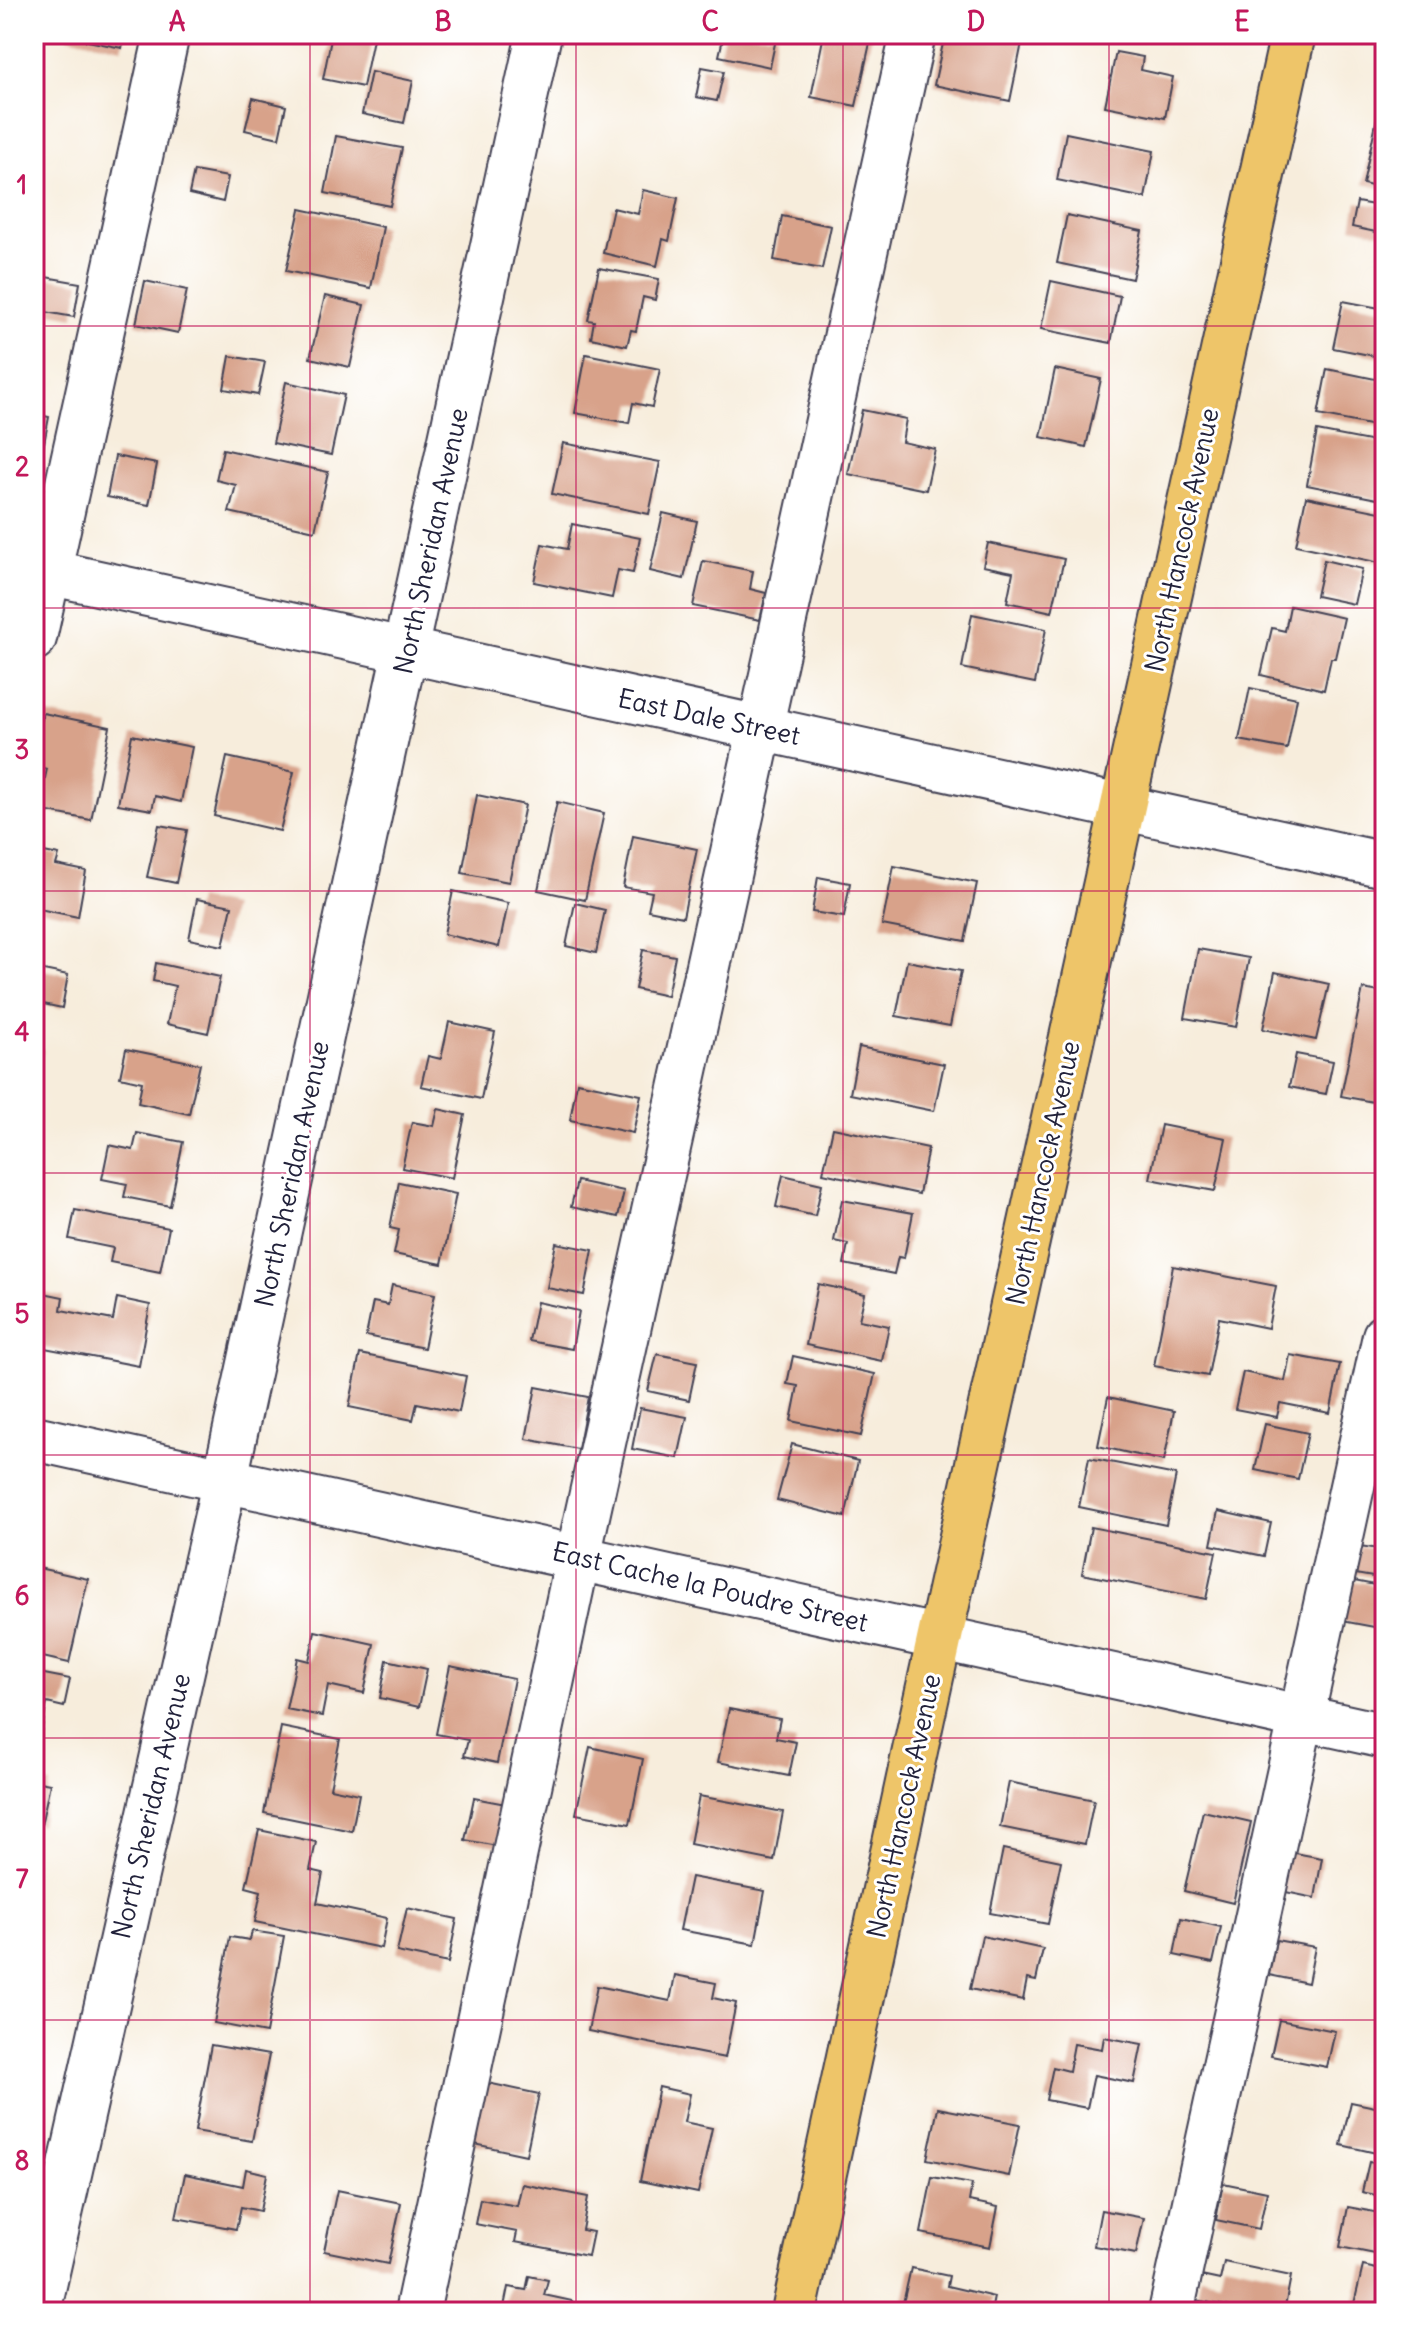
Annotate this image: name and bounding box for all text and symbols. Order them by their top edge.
text: A [169,5,186,38]
text: B [434,5,452,38]
text: C [701,5,719,38]
text: D [967,5,985,38]
text: E [1234,5,1250,38]
text: 1 [17,168,27,201]
street label: North Sheridan Avenue [386,405,475,677]
street label: North Hancock Avenue [1137,405,1226,675]
text: 2 [15,450,29,483]
street label: East Dale Street [615,681,803,752]
text: 3 [15,733,29,766]
text: 4 [14,1015,30,1048]
street label: North Sheridan Avenue [247,1038,336,1310]
street label: North Hancock Avenue [998,1038,1087,1308]
text: 5 [15,1297,30,1330]
street label: East Cache la Poudre Street [549,1534,871,1639]
text: 6 [14,1579,30,1612]
street label: North Sheridan Avenue [104,1670,197,1942]
street label: North Hancock Avenue [859,1671,948,1941]
text: 7 [16,1862,29,1895]
text: 8 [15,2144,29,2177]

